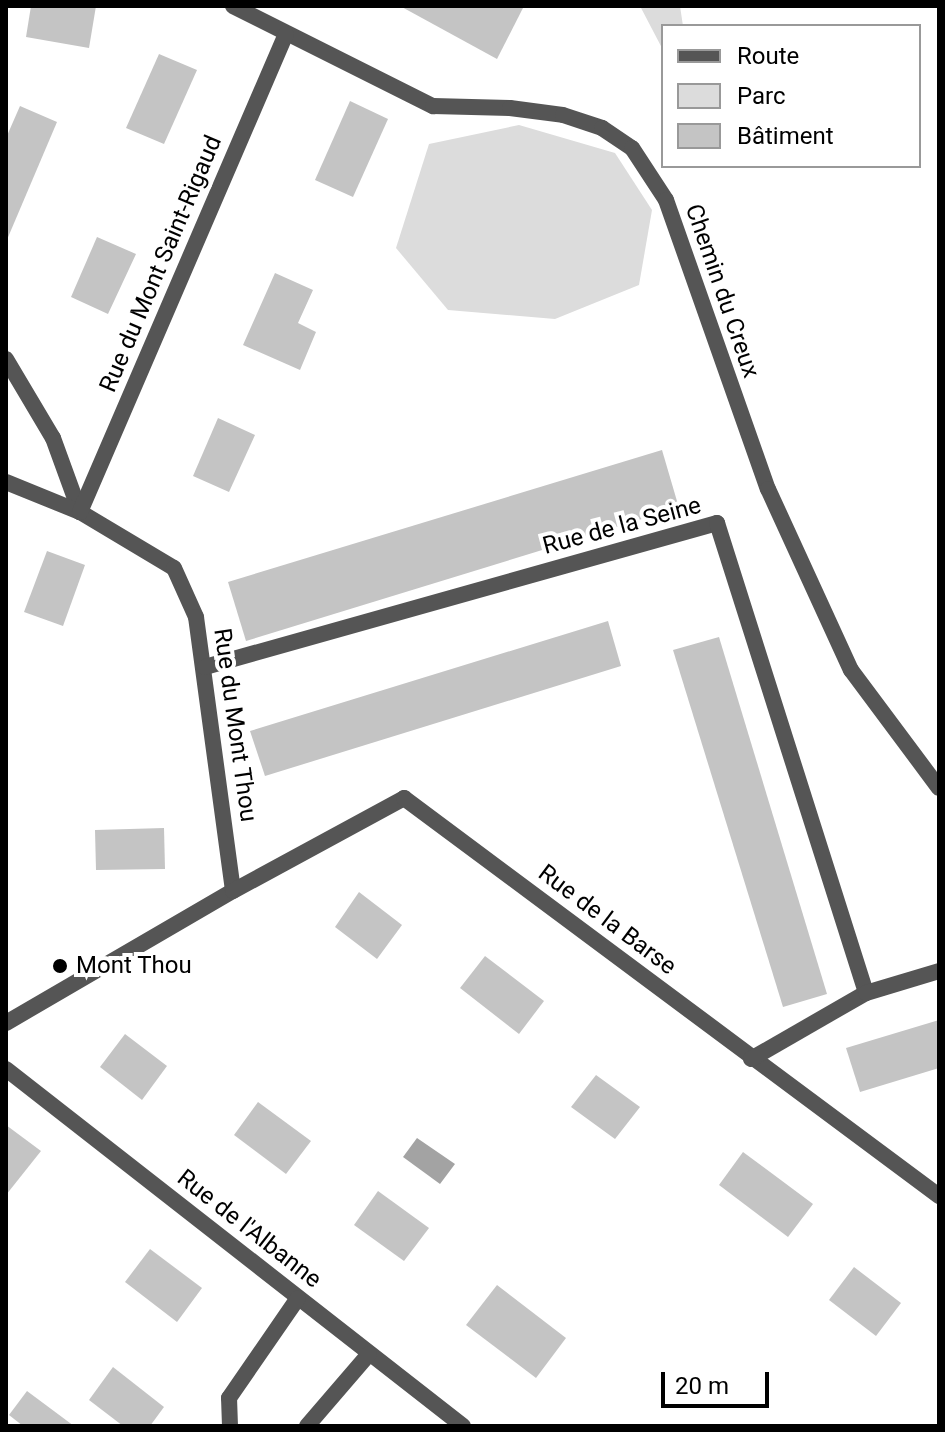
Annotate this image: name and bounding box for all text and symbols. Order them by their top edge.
legend [661,24,921,168]
text: Route [737,42,799,70]
text: Parc [737,82,786,110]
text: Bâtiment [737,122,834,150]
street label: Rue du Mont Saint-Rigaud [94,131,228,397]
street label: Chemin du Creux [679,200,765,382]
street label: Rue de la Seine [540,491,704,561]
street label: Rue du Mont Thou [207,626,263,824]
street label: Rue de la Barse [532,859,682,981]
place label: Mont Thou [76,952,192,980]
marker: Mont Thou [51,957,69,975]
street label: Rue de l'Albanne [171,1164,327,1294]
scale bar [665,1356,773,1406]
text: 20 m [675,1372,729,1400]

